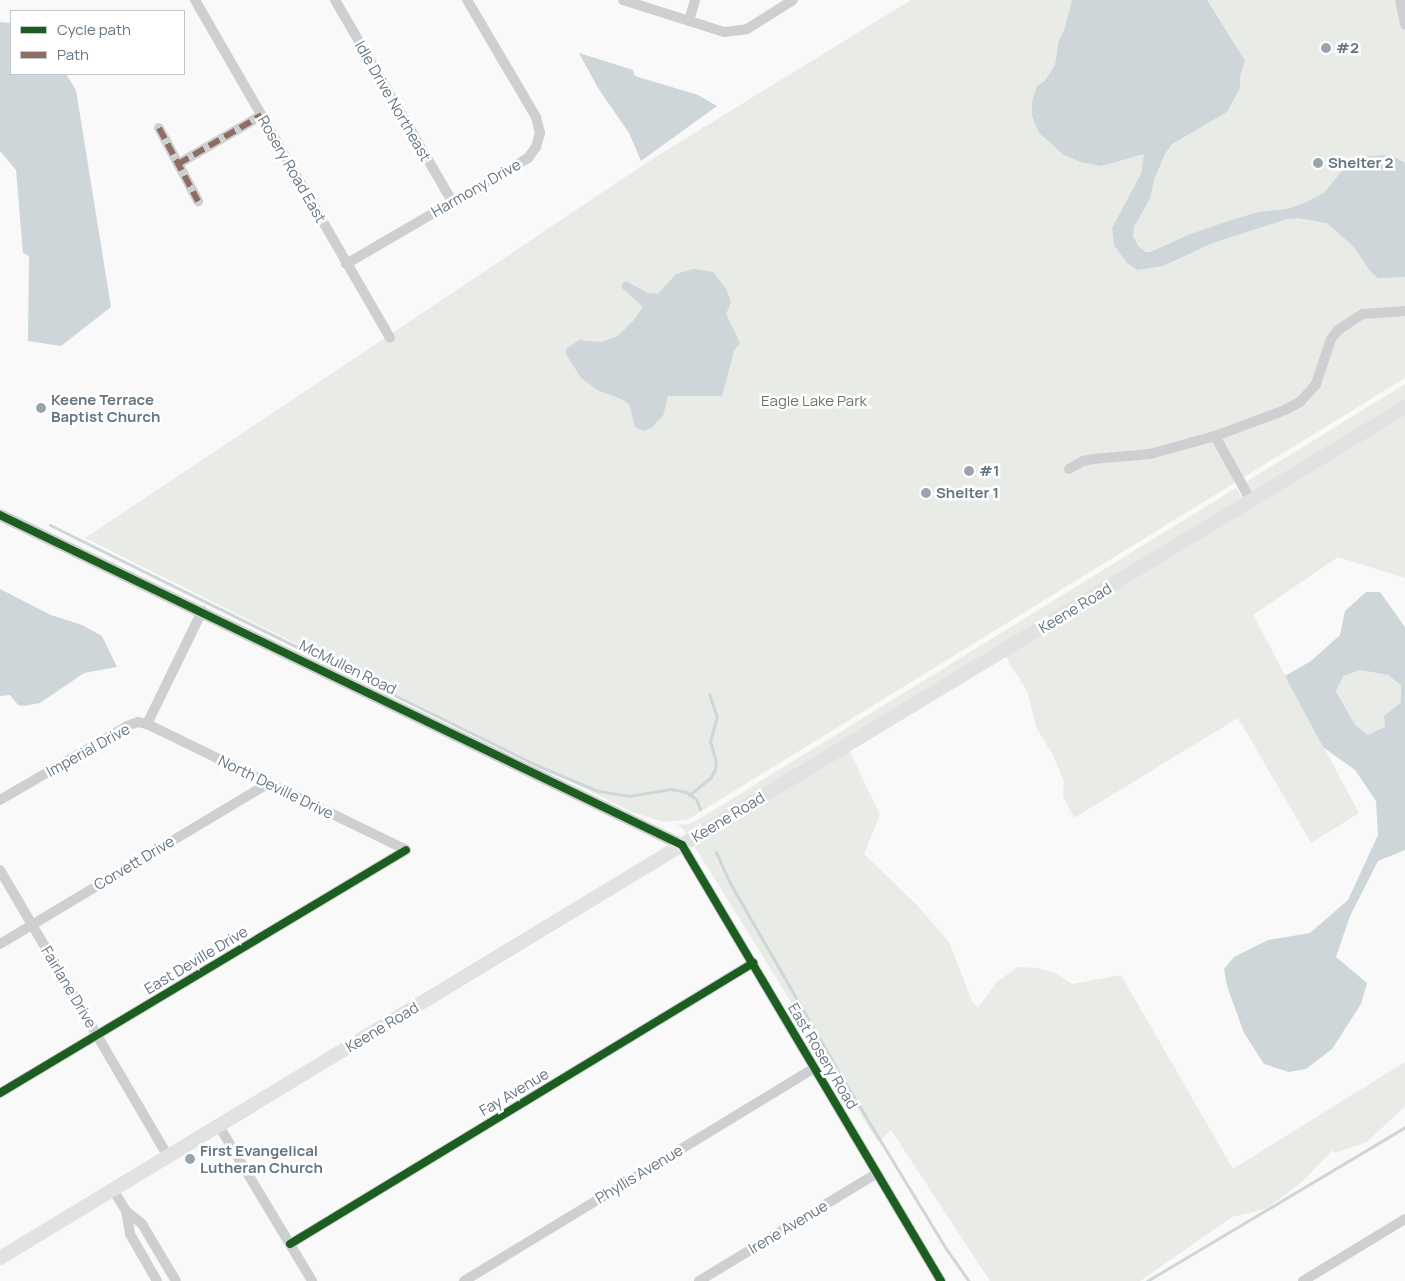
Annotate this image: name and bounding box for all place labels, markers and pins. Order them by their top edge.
place label: #2 [1336,39,1359,57]
marker: #2 [1320,42,1332,54]
place label: Shelter 2 [1328,154,1394,172]
marker: Shelter 2 [1312,157,1324,169]
place label: Keene Terrace Baptist Church [51,390,160,425]
marker: Keene Terrace Baptist Church [35,402,47,414]
place label: #1 [979,462,1000,480]
marker: #1 [963,465,975,477]
place label: Shelter 1 [936,484,999,502]
marker: Shelter 1 [920,487,932,499]
place label: First Evangelical Lutheran Church [200,1141,323,1176]
marker: First Evangelical Lutheran Church [184,1153,196,1165]

